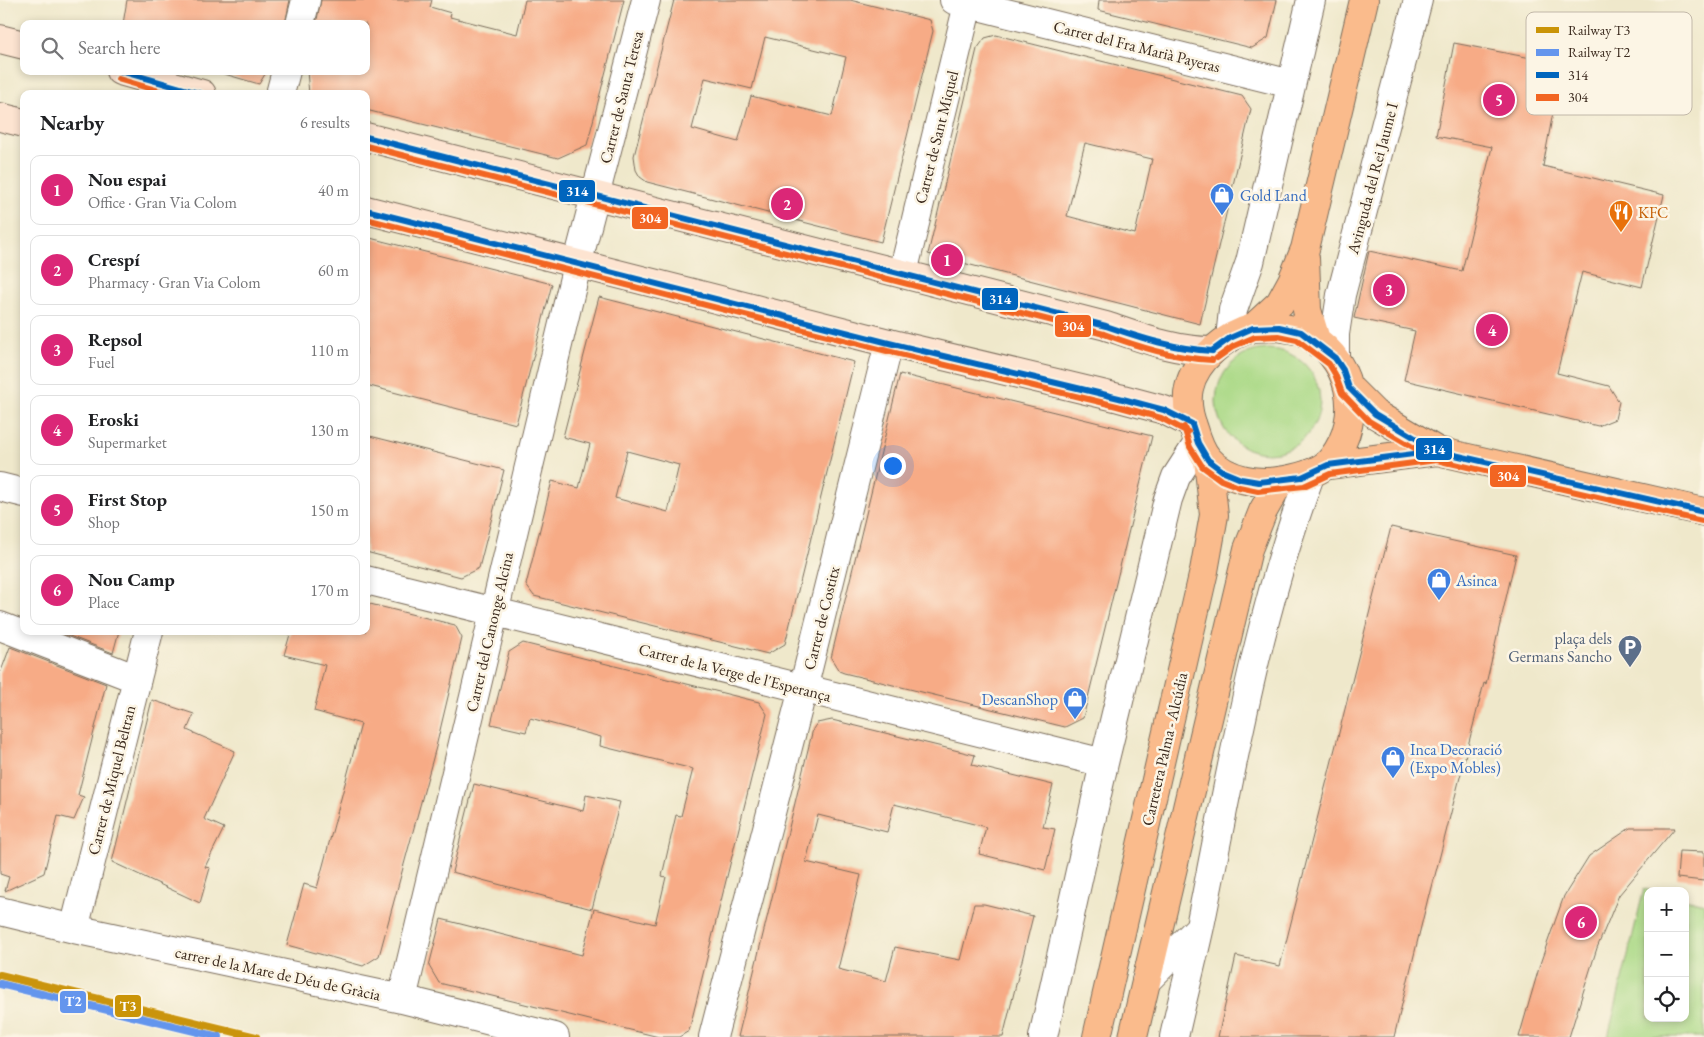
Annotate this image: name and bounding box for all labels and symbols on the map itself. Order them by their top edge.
legend [1526,12,1692,115]
street label: Carrer del Fra Marià Payeras [1051,16,1222,77]
text: Railway T3 [1568,21,1630,39]
street label: Carrer de Santa Teresa [595,28,648,166]
text: Railway T2 [1568,43,1630,61]
text: 314 [1568,66,1588,84]
street label: Carrer de Sant Miquel [910,68,963,206]
pin: 5 [1483,81,1515,119]
text: 304 [1568,88,1588,106]
street label: Avinguda del Rei Jaume I [1342,99,1403,257]
line badge: 314 [558,179,596,203]
text: 314 [566,182,589,200]
shop icon: Gold Land [1209,182,1235,216]
pin: 2 [771,185,803,223]
place label: Gold Land [1240,185,1308,206]
restaurant icon: KFC [1608,199,1634,233]
place label: KFC [1638,202,1668,223]
line badge: 304 [631,206,669,230]
text: 304 [639,209,662,227]
pin: 1 [931,241,963,279]
pin: 3 [1373,271,1405,309]
line badge: 314 [981,287,1019,311]
text: 314 [989,290,1012,308]
pin: 4 [1476,311,1508,349]
line badge: 304 [1054,314,1092,338]
text: 304 [1062,317,1085,335]
line badge: 314 [1415,437,1453,461]
text: 314 [1423,440,1446,458]
your location [880,453,906,479]
line badge: 304 [1489,464,1527,488]
text: 304 [1497,467,1520,485]
street label: Carrer del Canonge Alcina [461,549,518,714]
street label: Carrer de Costitx [798,564,845,672]
shop icon: Asinca [1426,567,1452,601]
place label: Asinca [1455,570,1498,591]
place label: plaça dels Germans Sancho [1508,628,1612,667]
parking icon: plaça dels Germans Sancho [1617,634,1643,668]
street label: Carrer de la Verge de l'Esperança [637,638,834,707]
street label: Carretera Palma - Alcúdia [1137,670,1193,828]
shop icon: DescanShop [1062,686,1088,720]
place label: DescanShop [982,689,1058,710]
street label: Carrer de Miquel Beltran [83,702,140,857]
place label: Inca Decoració (Expo Mobles) [1410,739,1502,778]
shop icon: Inca Decoració (Expo Mobles) [1380,745,1406,779]
pin: 6 [1565,903,1597,941]
street label: carrer de la Mare de Déu de Gràcia [173,941,383,1006]
line badge: T2 [59,990,87,1014]
text: T2 [64,992,82,1010]
line badge: T3 [114,994,142,1018]
text: T3 [119,997,137,1015]

